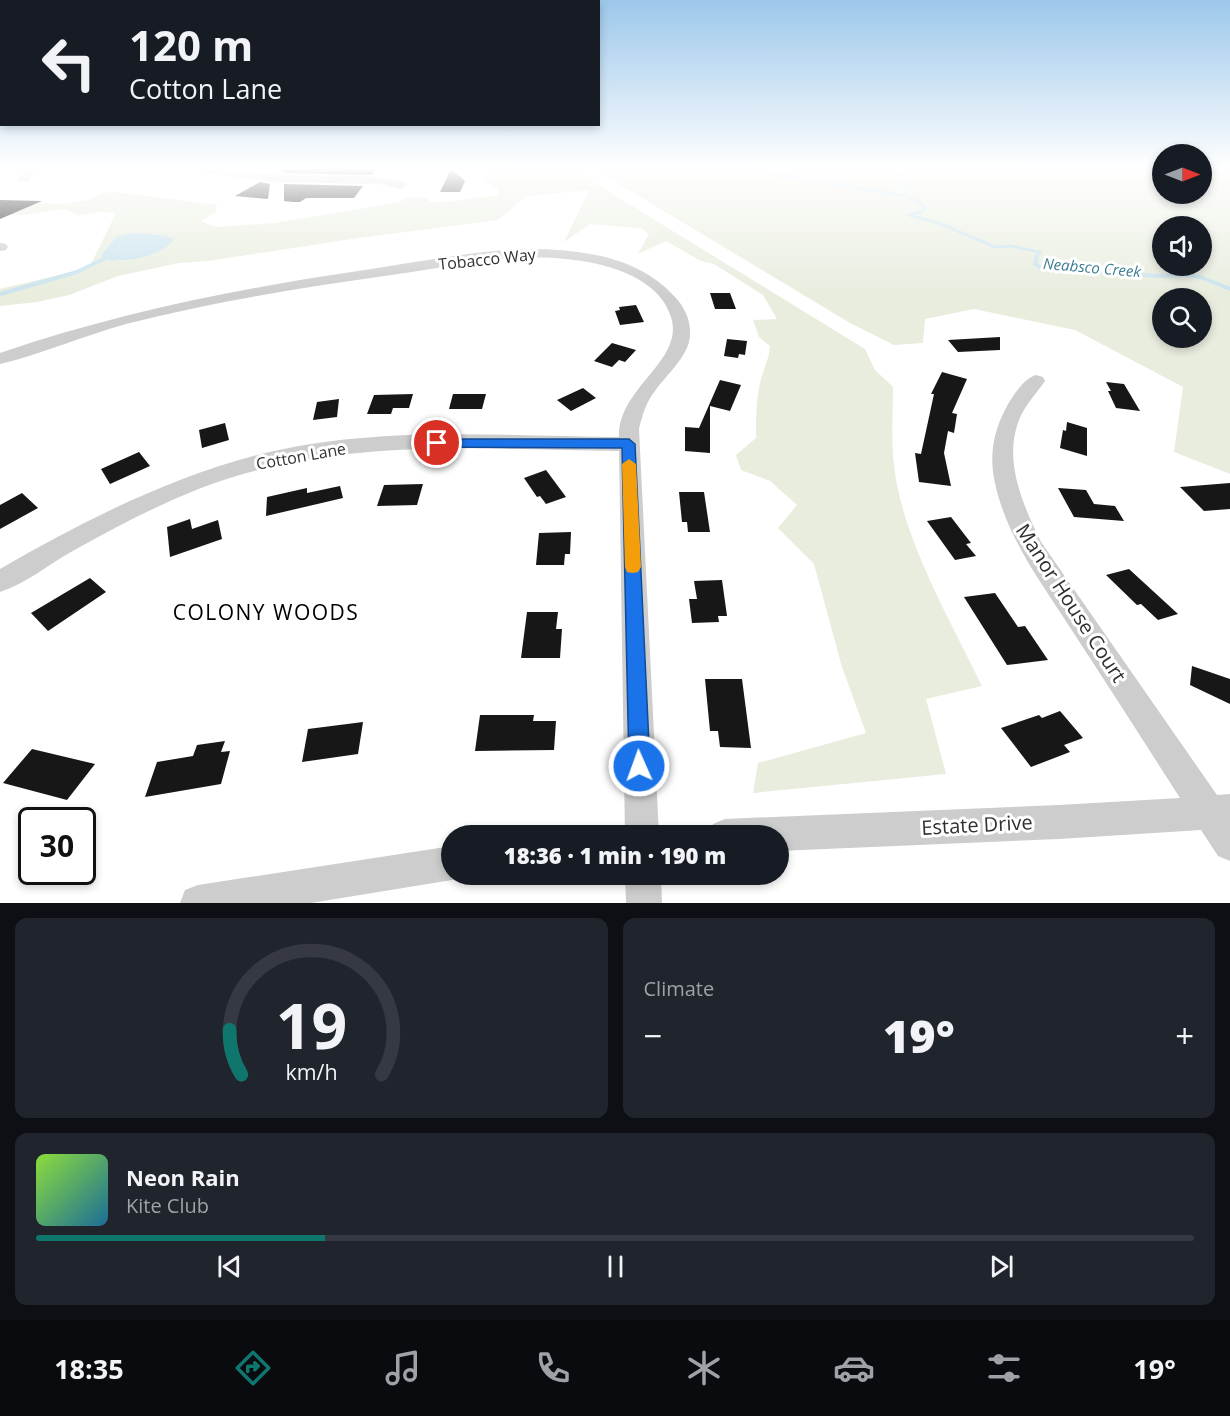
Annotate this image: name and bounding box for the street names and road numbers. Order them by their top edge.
street label: Tobacco Way [437,243,538,275]
street label: Cotton Lane [254,437,348,475]
street label: Manor House Court [1010,518,1133,687]
street label: Estate Drive [921,808,1033,841]

